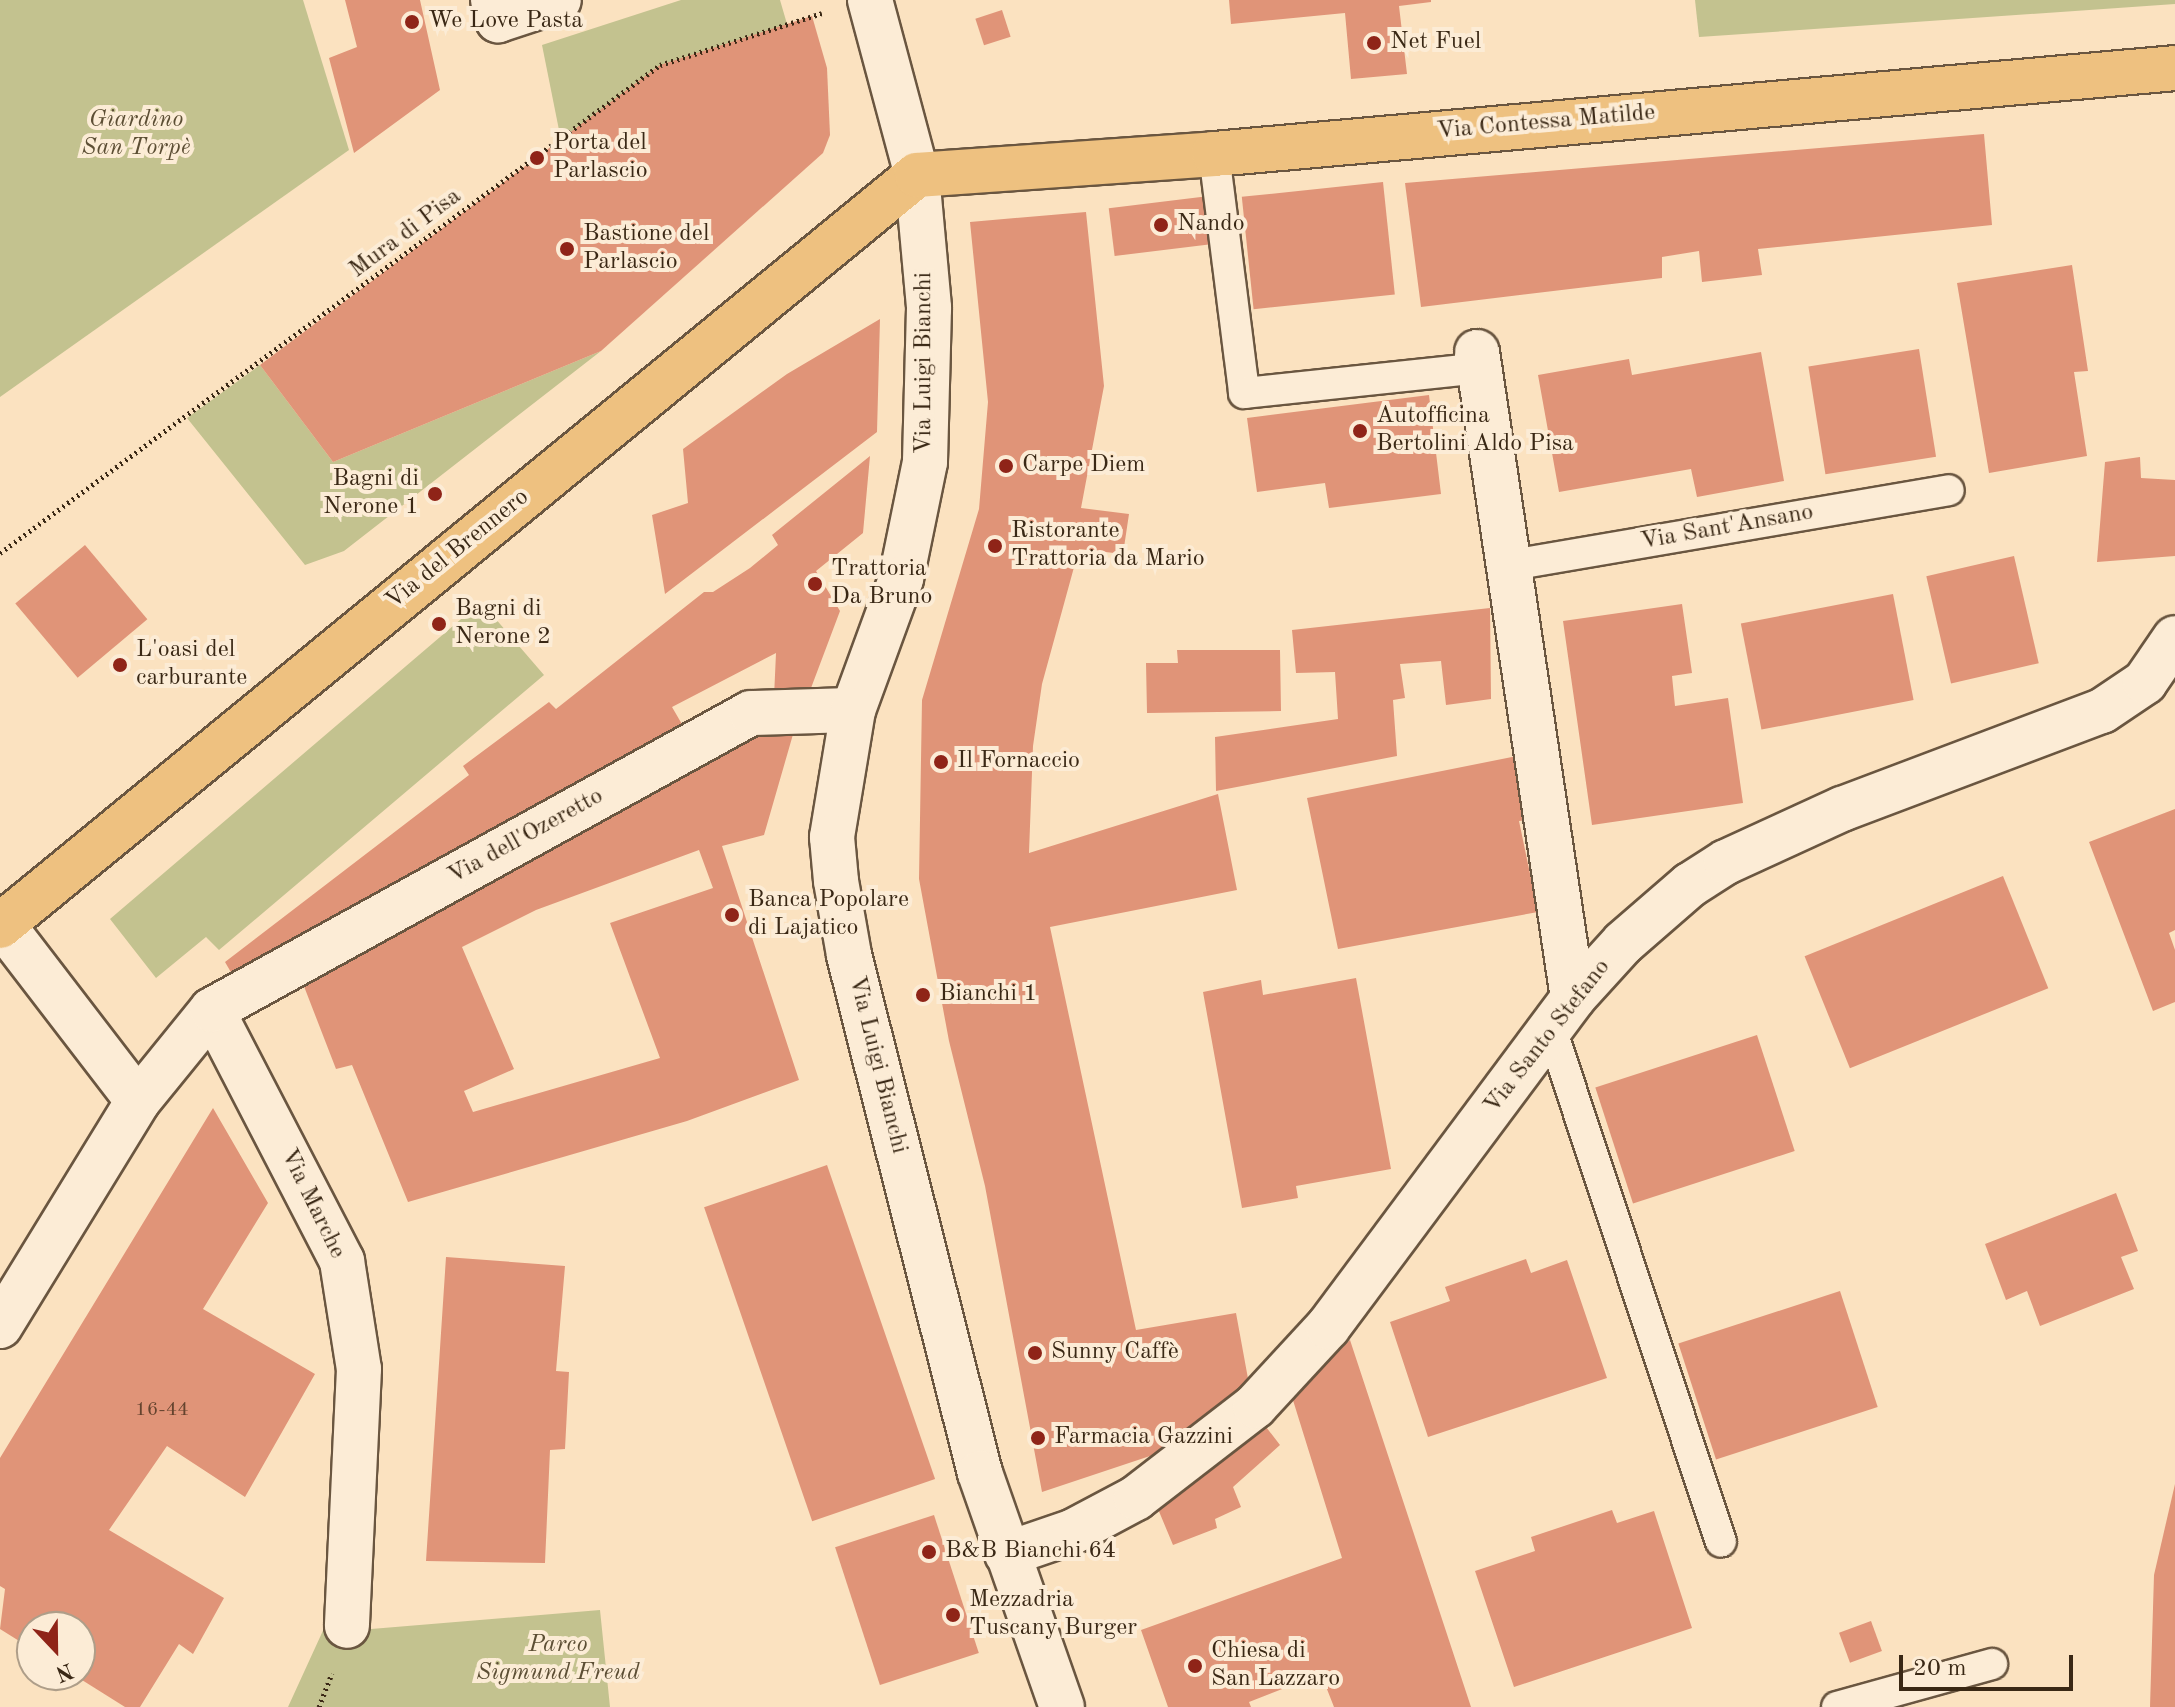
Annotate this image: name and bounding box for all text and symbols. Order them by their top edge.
place label: We Love Pasta [428,8,583,36]
marker: We Love Pasta [403,13,421,31]
place label: Net Fuel [1390,29,1481,57]
marker: Net Fuel [1365,34,1383,52]
street label: Via Contessa Matilde [1436,99,1656,147]
park label: Giardino San Torpè [82,107,190,163]
place label: Porta del Parlascio [553,130,648,186]
marker: Porta del Parlascio [528,149,546,167]
street label: Mura di Pisa [345,183,467,285]
place label: Nando [1177,211,1245,239]
marker: Nando [1152,216,1170,234]
place label: Bastione del Parlascio [583,221,709,277]
marker: Bastione del Parlascio [558,240,576,258]
street label: Via Luigi Bianchi [911,272,939,454]
place label: Autofficina Bertolini Aldo Pisa [1376,403,1574,459]
marker: Autofficina Bertolini Aldo Pisa [1351,422,1369,440]
place label: Carpe Diem [1022,452,1145,480]
marker: Carpe Diem [997,457,1015,475]
place label: Bagni di Nerone 1 [323,466,419,522]
street label: Via del Brennero [381,484,535,616]
marker: Bagni di Nerone 1 [426,485,444,503]
street label: Via Sant'Ansano [1638,499,1816,557]
place label: Ristorante Trattoria da Mario [1011,518,1205,574]
marker: Ristorante Trattoria da Mario [986,537,1004,555]
place label: Trattoria Da Bruno [831,556,932,612]
marker: Trattoria Da Bruno [806,575,824,593]
place label: Bagni di Nerone 2 [455,596,551,652]
marker: Bagni di Nerone 2 [430,615,448,633]
place label: L'oasi del carburante [136,637,247,693]
marker: L'oasi del carburante [111,656,129,674]
place label: Il Fornaccio [957,748,1080,776]
marker: Il Fornaccio [932,753,950,771]
street label: Via dell'Ozeretto [443,783,609,891]
place label: Banca Popolare di Lajatico [748,887,909,943]
marker: Banca Popolare di Lajatico [723,906,741,924]
street label: Via Santo Stefano [1479,954,1617,1120]
street label: Via Luigi Bianchi [841,973,913,1157]
place label: Bianchi 1 [939,981,1037,1009]
marker: Bianchi 1 [914,986,932,1004]
street label: Via Marche [273,1144,351,1264]
place label: Sunny Caffè [1051,1339,1179,1367]
marker: Sunny Caffè [1026,1344,1044,1362]
house number: 16-44 [135,1398,189,1422]
place label: Farmacia Gazzini [1054,1424,1233,1452]
marker: Farmacia Gazzini [1029,1429,1047,1447]
place label: B&B Bianchi 64 [945,1538,1116,1566]
marker: B&B Bianchi 64 [920,1543,938,1561]
place label: Mezzadria Tuscany Burger [969,1587,1137,1643]
marker: Mezzadria Tuscany Burger [944,1606,962,1624]
north arrow [16,1611,96,1691]
park label: Parco Sigmund Freud [476,1632,640,1688]
place label: Chiesa di San Lazzaro [1211,1638,1340,1694]
scale bar [1903,1639,2077,1689]
marker: Chiesa di San Lazzaro [1186,1657,1204,1675]
text: 20 m [1913,1657,1967,1681]
text: N [52,1658,76,1685]

